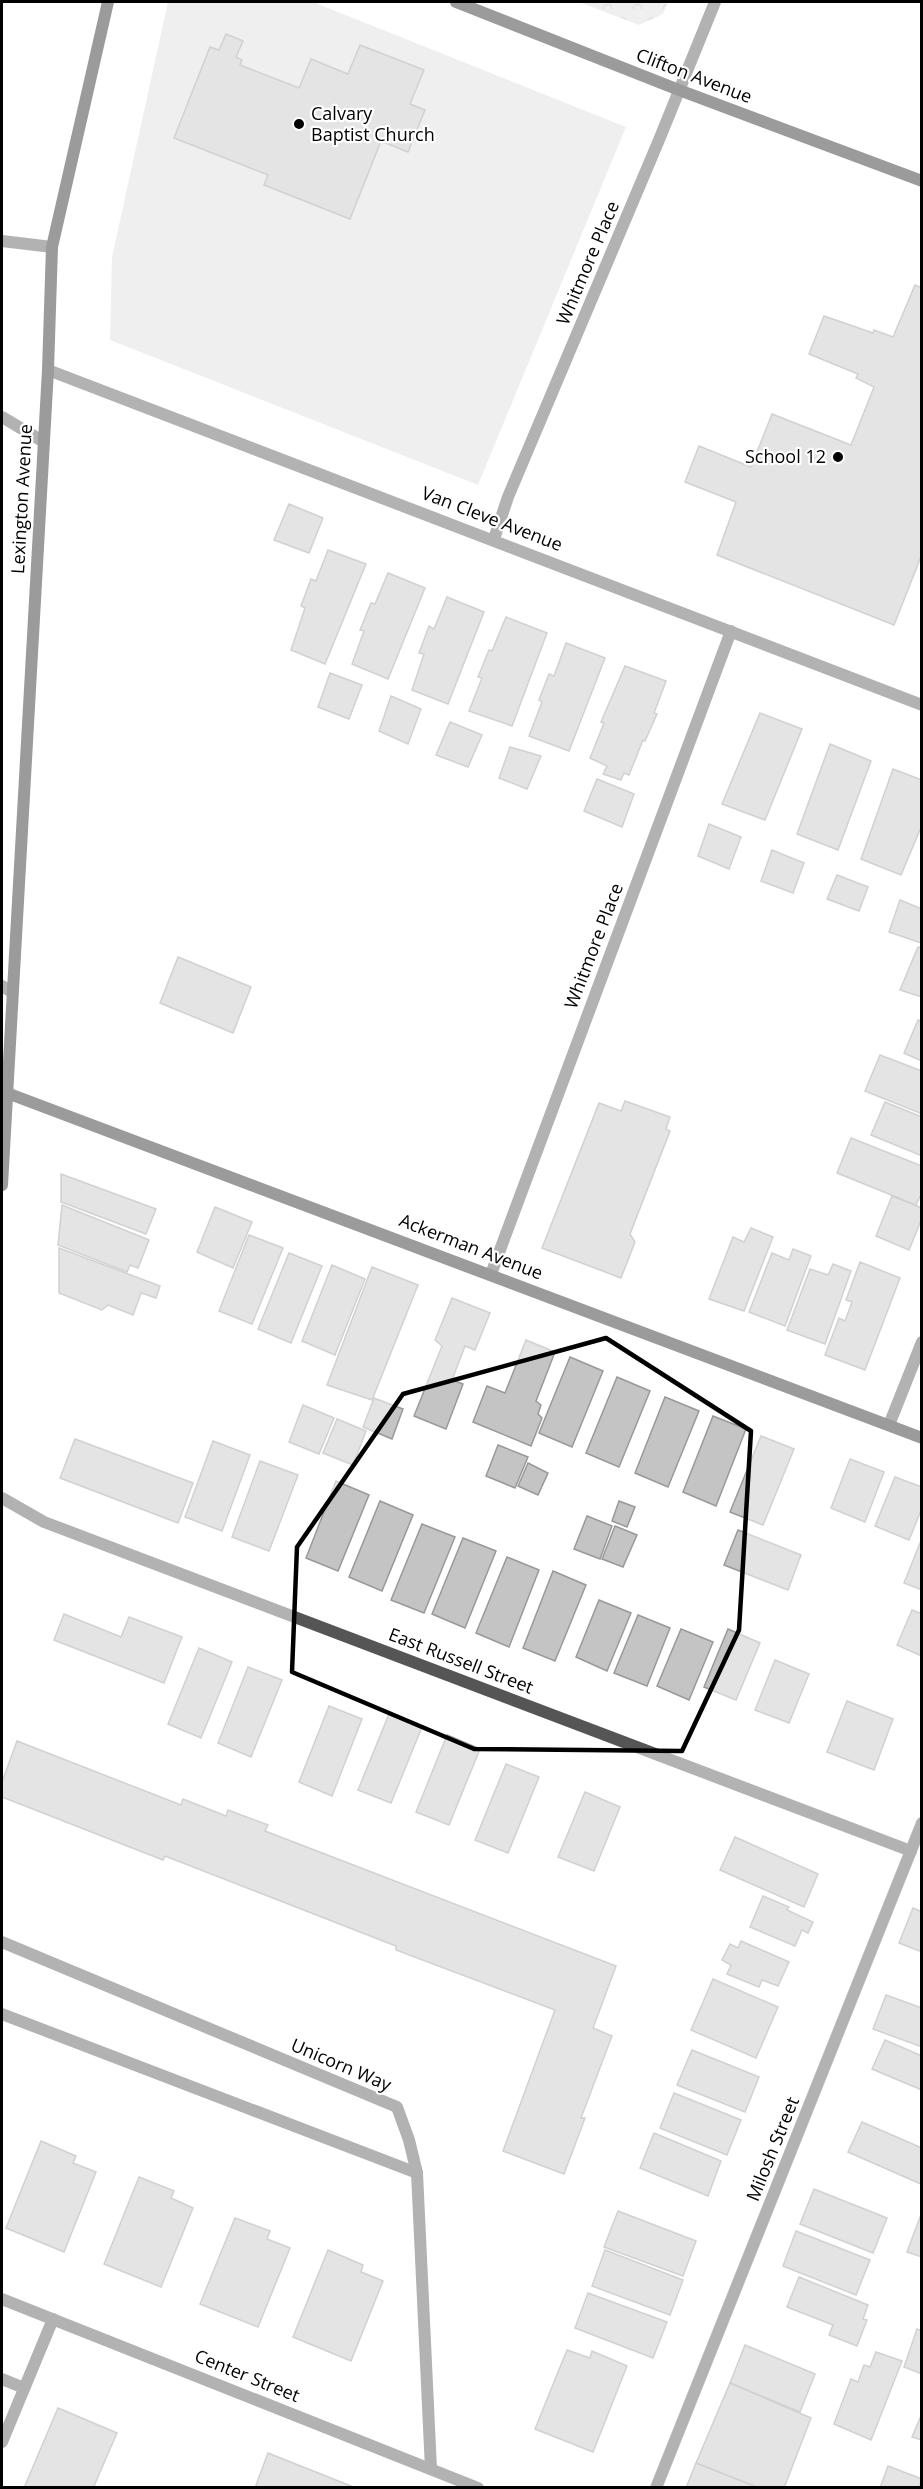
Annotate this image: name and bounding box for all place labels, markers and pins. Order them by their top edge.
place label: Calvary Baptist Church [311,101,435,146]
marker: Calvary Baptist Church [292,117,306,131]
place label: School 12 [745,444,826,468]
marker: School 12 [831,450,845,464]

